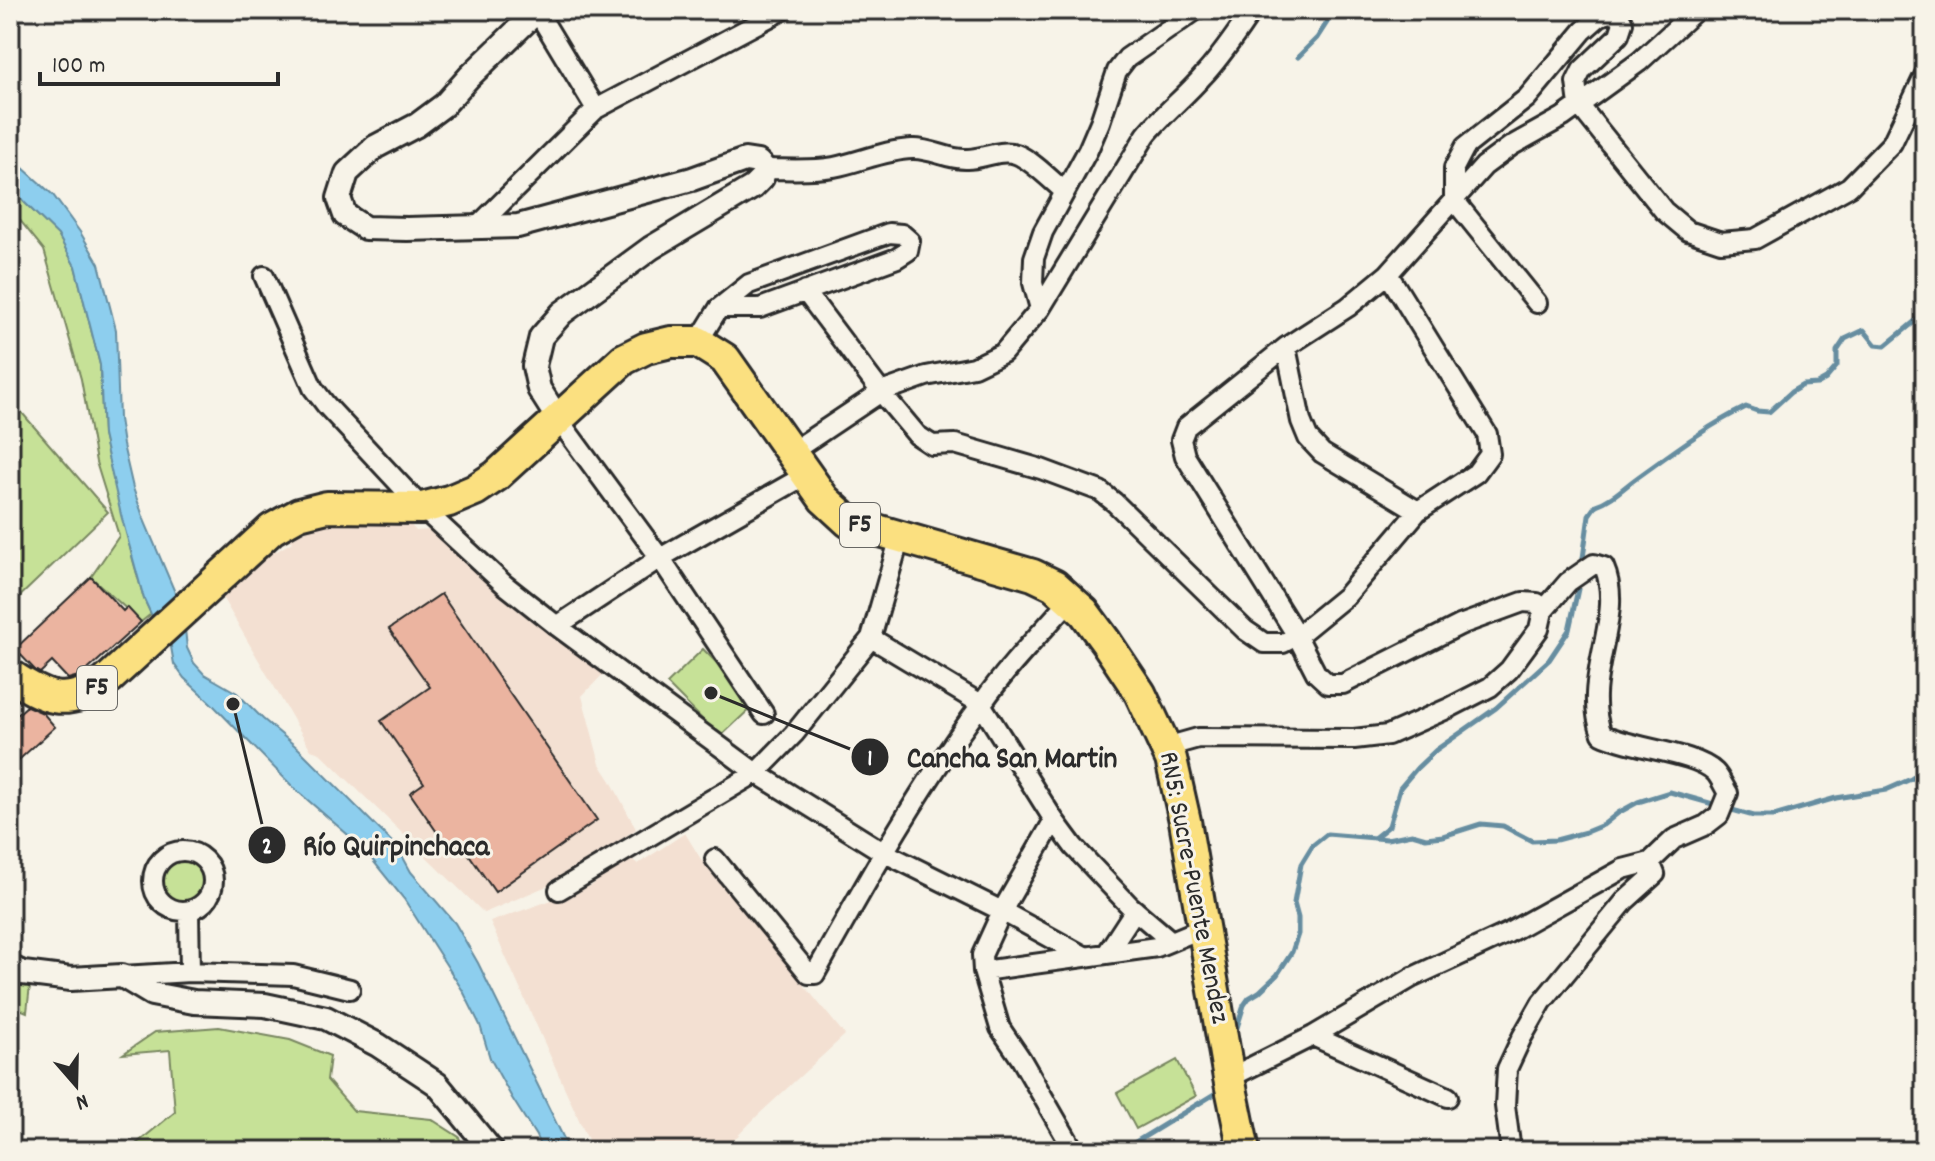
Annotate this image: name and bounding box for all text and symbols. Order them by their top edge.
scale bar [40,36,278,86]
text: 100 m [52,50,105,84]
road number: F5 [840,503,880,547]
road number: F5 [77,666,117,710]
callout: Cancha San Martin [850,730,1133,784]
text: Cancha San Martin [907,740,1117,783]
text: 1 [867,743,873,777]
street label: RN5: Sucre-Puente Mendez [1146,749,1238,1028]
callout: Río Quirpinchaca [247,818,505,872]
text: Río Quirpinchaca [303,828,490,871]
text: 2 [262,831,272,865]
north arrow [36,1045,116,1125]
text: N [71,1084,92,1117]

